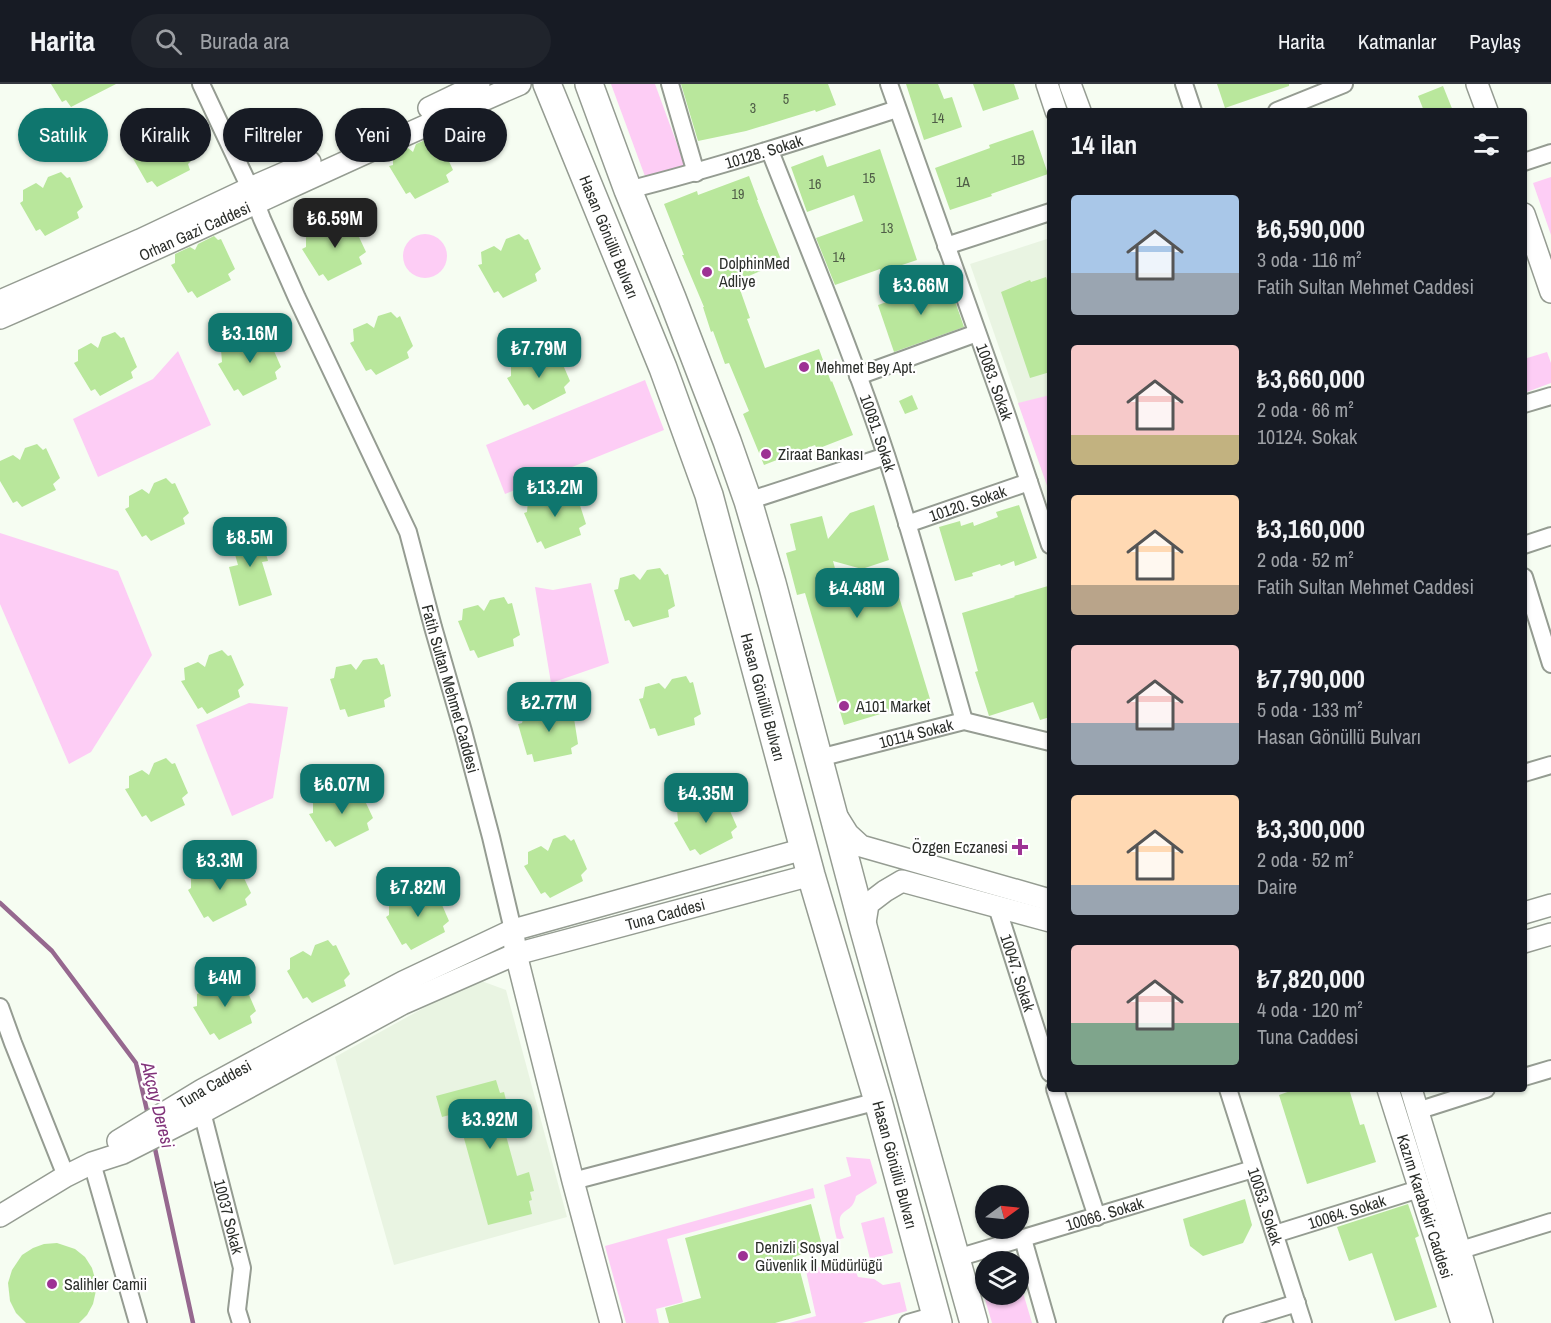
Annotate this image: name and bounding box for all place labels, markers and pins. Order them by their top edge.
pin: ₺6.59M [286,198,384,249]
place label: DolphinMed Adliye [718,252,790,292]
marker: DolphinMed Adliye [700,265,714,279]
pin: ₺3.66M [872,265,970,316]
pin: ₺3.16M [201,313,299,364]
pin: ₺7.79M [490,328,588,379]
place label: Mehmet Bey Apt. [816,356,916,378]
marker: Mehmet Bey Apt. [797,360,811,374]
place label: Ziraat Bankası [778,443,863,465]
marker: Ziraat Bankası [759,447,773,461]
pin: ₺13.2M [506,467,604,518]
pin: ₺8.5M [208,517,292,568]
pin: ₺4.48M [808,568,906,619]
pin: ₺2.77M [500,682,598,733]
place label: A101 Market [855,695,931,717]
marker: A101 Market [837,699,851,713]
pin: ₺6.07M [293,764,391,815]
pin: ₺4.35M [657,773,755,824]
place label: Özgen Eczanesi [912,836,1008,858]
pin: ₺3.3M [178,840,262,891]
marker: Özgen Eczanesi [1013,840,1027,854]
pin: ₺7.82M [369,867,467,918]
pin: ₺4M [196,957,254,1008]
pin: ₺3.92M [441,1099,539,1150]
place label: Denizli Sosyal Güvenlik İl Müdürlüğü [755,1236,883,1276]
marker: Denizli Sosyal Güvenlik İl Müdürlüğü [736,1249,750,1263]
place label: Salihler Camii [64,1273,147,1295]
marker: Salihler Camii [45,1277,59,1291]

